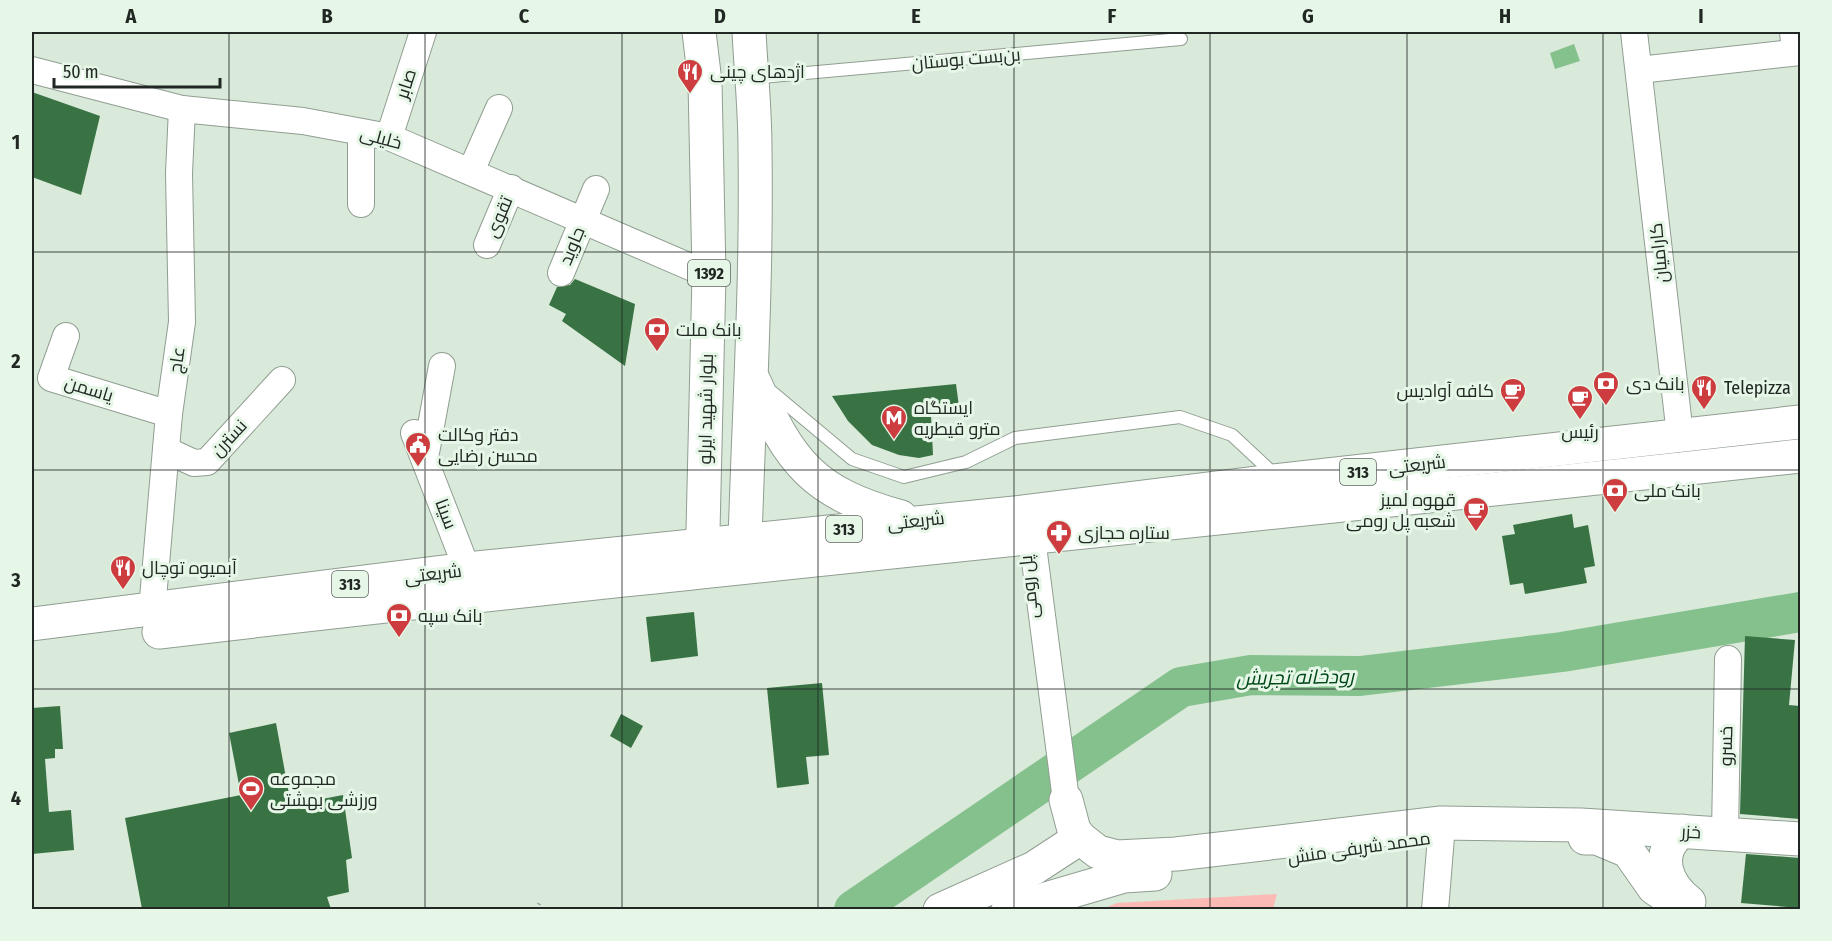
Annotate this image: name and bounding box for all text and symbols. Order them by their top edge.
text: A [125,4,138,28]
text: B [321,4,333,28]
text: C [519,4,530,28]
text: D [714,4,726,28]
text: E [911,4,921,28]
text: F [1108,4,1117,28]
text: G [1302,4,1314,28]
text: H [1499,4,1511,28]
text: I [1698,4,1704,28]
street label: بن‌بست بوستان [911,43,1021,75]
scale bar [54,51,220,89]
restaurant icon: اژدهای چینی [675,57,705,95]
text: 50 m [63,61,99,83]
place label: اژدهای چینی [710,61,805,84]
street label: صابر [391,66,421,103]
street label: خلیلی [358,122,404,154]
text: 1 [12,130,20,154]
street label: تقوی [481,193,518,241]
street label: کارامیان [1645,222,1673,284]
street label: جاوید [554,224,590,268]
road number: 1392 [688,260,730,286]
bank icon: بانک ملت [642,315,672,353]
place label: بانک ملت [676,319,742,341]
street label: عاج [164,345,191,375]
text: 2 [10,349,21,373]
street label: بلوار شهید ایرلو [694,353,718,465]
bank icon: بانک دی [1591,369,1621,407]
street label: یاسمن [62,371,116,407]
place label: بانک دی [1626,373,1685,395]
restaurant icon: Telepizza [1689,373,1719,411]
cafe icon: کافه آوادیس [1498,376,1528,414]
place label: Telepizza [1724,377,1791,399]
place label: کافه آوادیس [1396,380,1494,402]
cafe icon: رئیس [1565,383,1595,421]
place label: ایستگاه مترو قیطریه [914,397,1001,440]
metro station icon: ایستگاه مترو قیطریه [879,403,909,441]
street label: نسترن [206,415,252,461]
place label: رئیس [1561,421,1599,443]
place label: دفتر وکالت محسن رضایی [438,424,538,467]
public building icon: دفتر وکالت محسن رضایی [403,430,433,468]
street label: شریعتی [1387,451,1447,479]
road number: 313 [1340,459,1376,485]
bank icon: بانک ملی [1600,476,1630,514]
place label: بانک ملی [1634,480,1701,502]
place label: قهوه لمیز شعبه پل رومی [1346,489,1456,533]
cafe icon: قهوه لمیز شعبه پل رومی [1461,495,1491,533]
street label: سینا [430,496,462,532]
street label: شریعتی [886,507,946,535]
road number: 313 [826,516,862,542]
pharmacy icon: ستاره حجازی [1044,518,1074,556]
place label: ستاره حجازی [1078,522,1170,544]
restaurant icon: آبمیوه توچال [108,553,138,591]
street label: پل رومی [1015,554,1044,620]
place label: آبمیوه توچال [142,557,237,580]
street label: شریعتی [403,560,463,588]
text: 3 [10,568,21,592]
road number: 313 [332,571,368,597]
bank icon: بانک سپه [384,601,414,639]
place label: بانک سپه [418,605,482,627]
water label: رودخانه تجریش [1236,664,1356,690]
street label: خسرو [1715,726,1737,766]
place label: مجموعه ورزشی بهشتی [270,768,378,811]
sports icon: مجموعه ورزشی بهشتی [236,774,266,812]
text: 4 [11,786,21,810]
street label: خزر [1679,820,1702,844]
street label: محمد شریفی منش [1286,827,1432,869]

